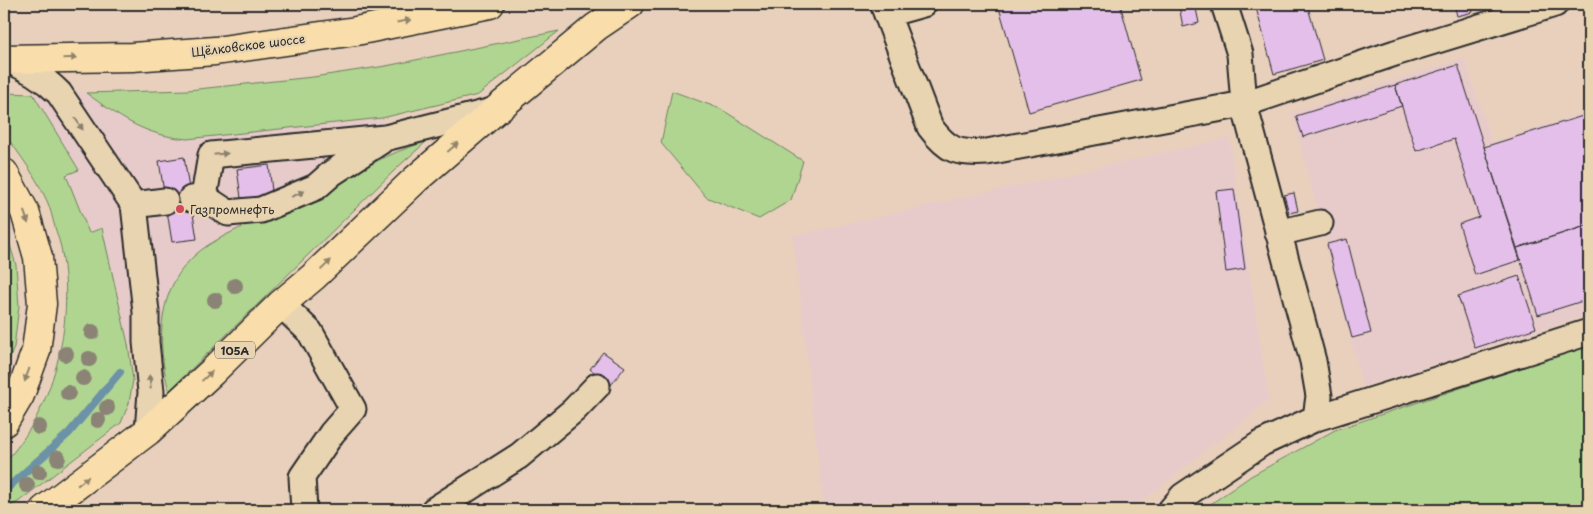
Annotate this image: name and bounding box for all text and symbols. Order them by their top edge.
one-way arrow [396,17,411,25]
street label: Щёлковское шоссе [190,29,306,61]
one-way arrow [62,54,78,62]
one-way arrow [74,117,84,130]
one-way arrow [447,142,459,153]
one-way arrow [213,150,229,158]
one-way arrow [291,190,305,198]
place label: Газпромнефть [190,200,275,218]
marker: Газпромнефть [174,203,186,215]
one-way arrow [23,209,30,224]
one-way arrow [320,259,332,271]
road number: 105A [215,342,255,358]
one-way arrow [23,368,30,383]
one-way arrow [201,370,213,382]
one-way arrow [146,374,154,390]
one-way arrow [76,475,89,486]

